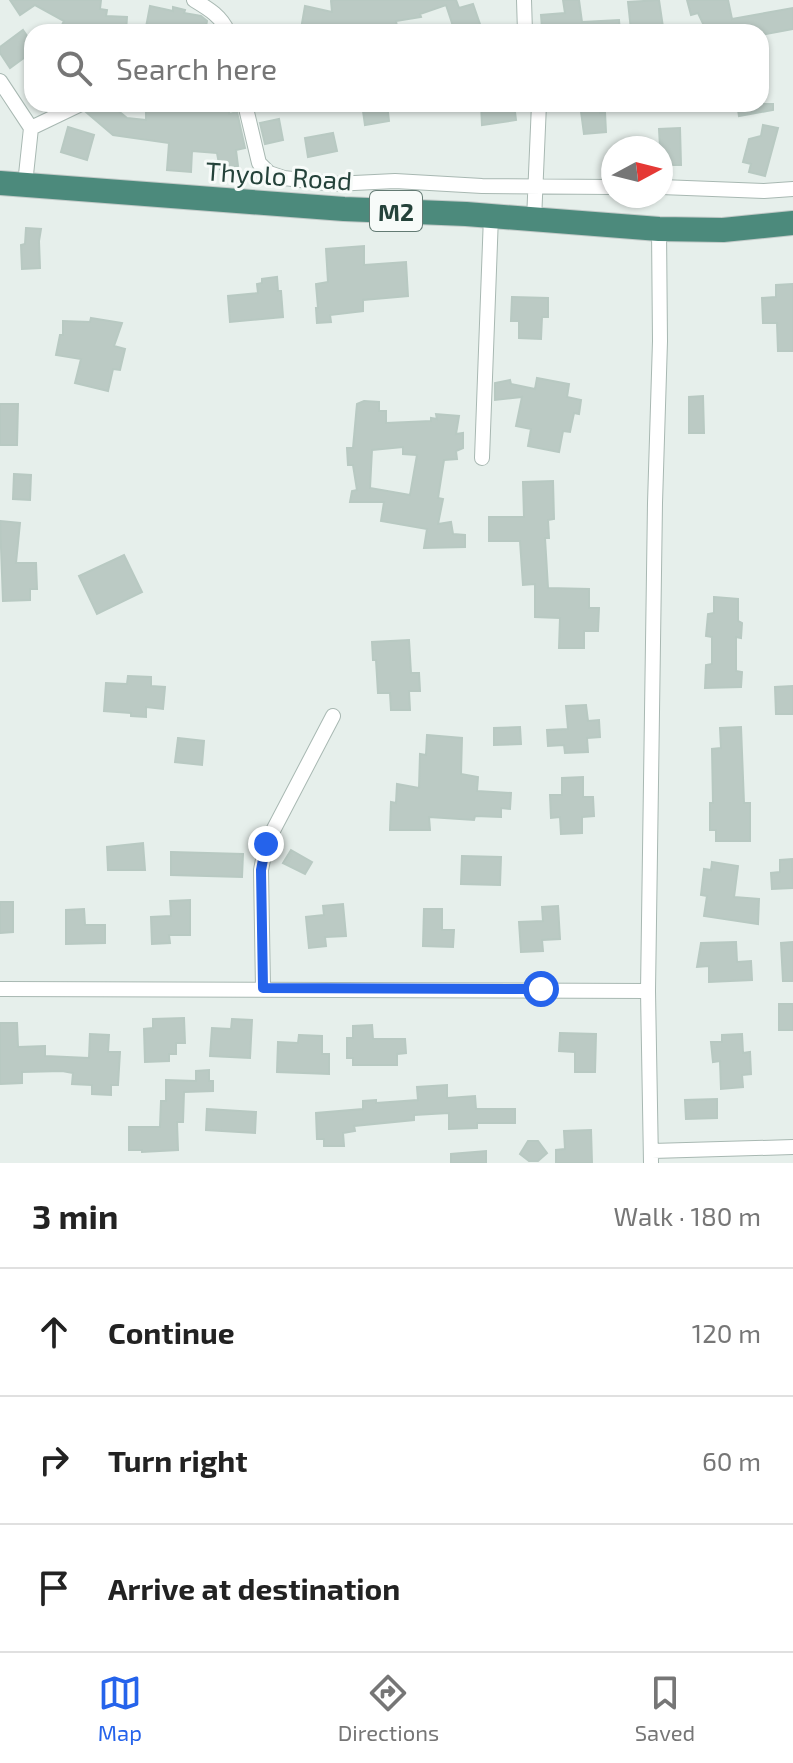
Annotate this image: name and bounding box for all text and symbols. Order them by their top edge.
search box [24,24,769,112]
icon: search [52,46,96,90]
text: Search here [116,50,277,86]
north arrow [601,136,673,208]
street label: Thyolo Road [205,154,353,196]
road number: M2 [370,191,422,231]
route end [248,826,284,862]
route start [523,971,559,1007]
text: 3 min [32,1195,118,1236]
text: Walk · 180 m [614,1200,761,1231]
icon: ahead [32,1310,76,1354]
text: Continue [108,1314,235,1350]
text: 120 m [692,1317,761,1348]
icon: right [32,1438,76,1482]
text: Turn right [108,1442,248,1478]
text: 60 m [702,1445,761,1476]
icon: arrive [32,1566,76,1610]
text: Arrive at destination [108,1570,400,1606]
tab: Map [98,1671,142,1745]
tab: Directions [338,1671,439,1745]
tab: Saved [635,1671,695,1745]

